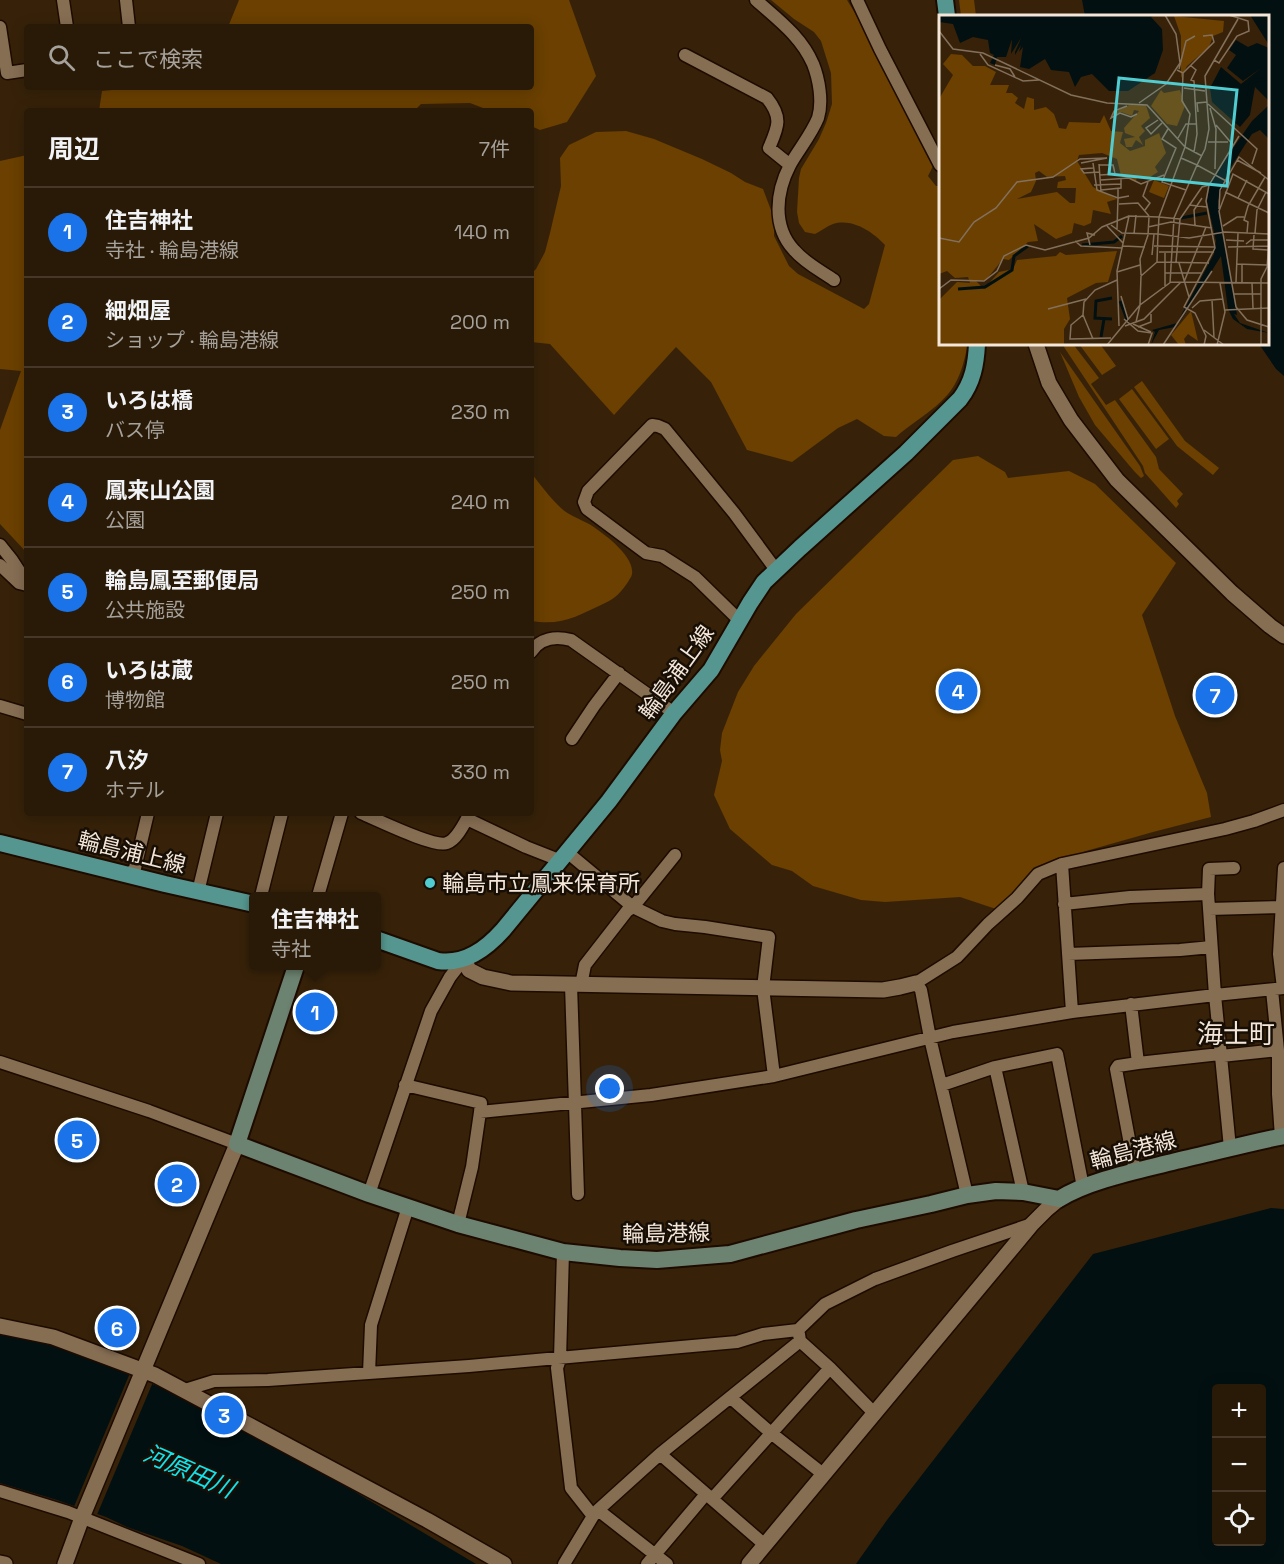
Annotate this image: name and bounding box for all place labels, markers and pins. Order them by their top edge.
pin: 4 [938,668,978,714]
pin: 7 [1196,672,1234,718]
place label: 輪島市立鳳来保育所 [442,869,640,897]
marker: 輪島市立鳳来保育所 [423,876,437,890]
pin: 1 [296,990,334,1034]
pin: 5 [58,1118,97,1162]
pin: 2 [158,1162,196,1206]
pin: 6 [98,1306,136,1350]
pin: 3 [204,1392,244,1438]

